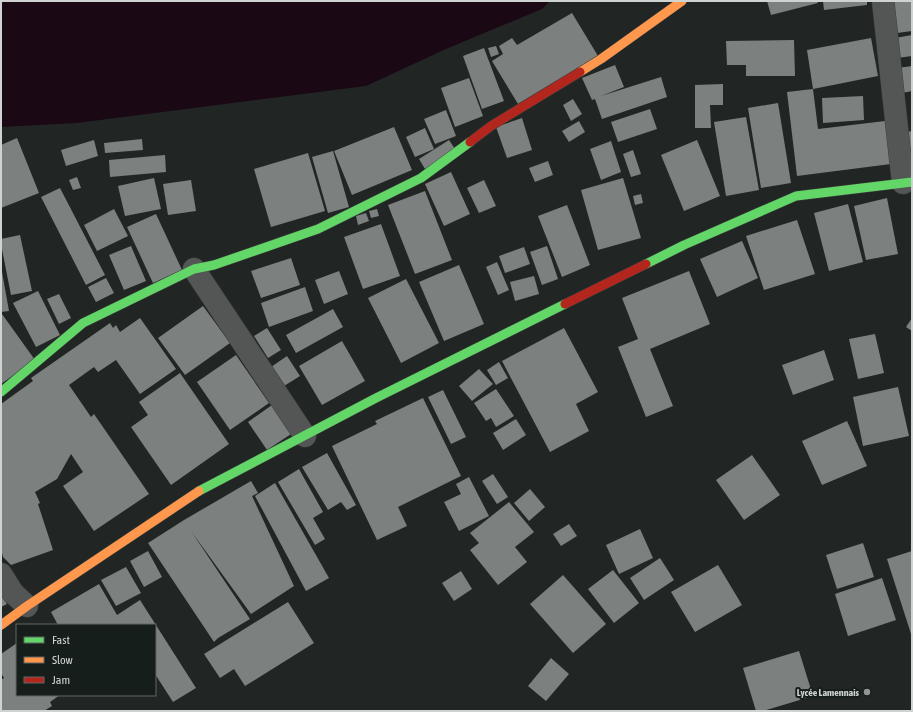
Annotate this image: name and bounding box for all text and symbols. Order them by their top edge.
legend [16,624,156,696]
text: Fast [52,633,70,647]
text: Slow [52,653,73,667]
text: Jam [52,673,70,687]
place label: Lycée Lamennais [797,687,859,698]
marker: Lycée Lamennais [862,687,872,697]

